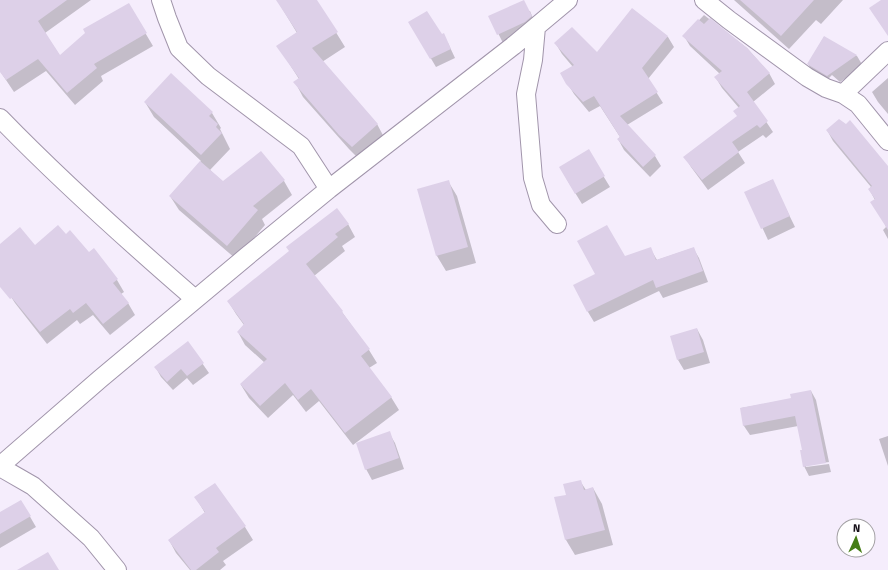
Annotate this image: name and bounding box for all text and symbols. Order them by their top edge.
north arrow [836,518,876,558]
text: N [853,522,860,535]

